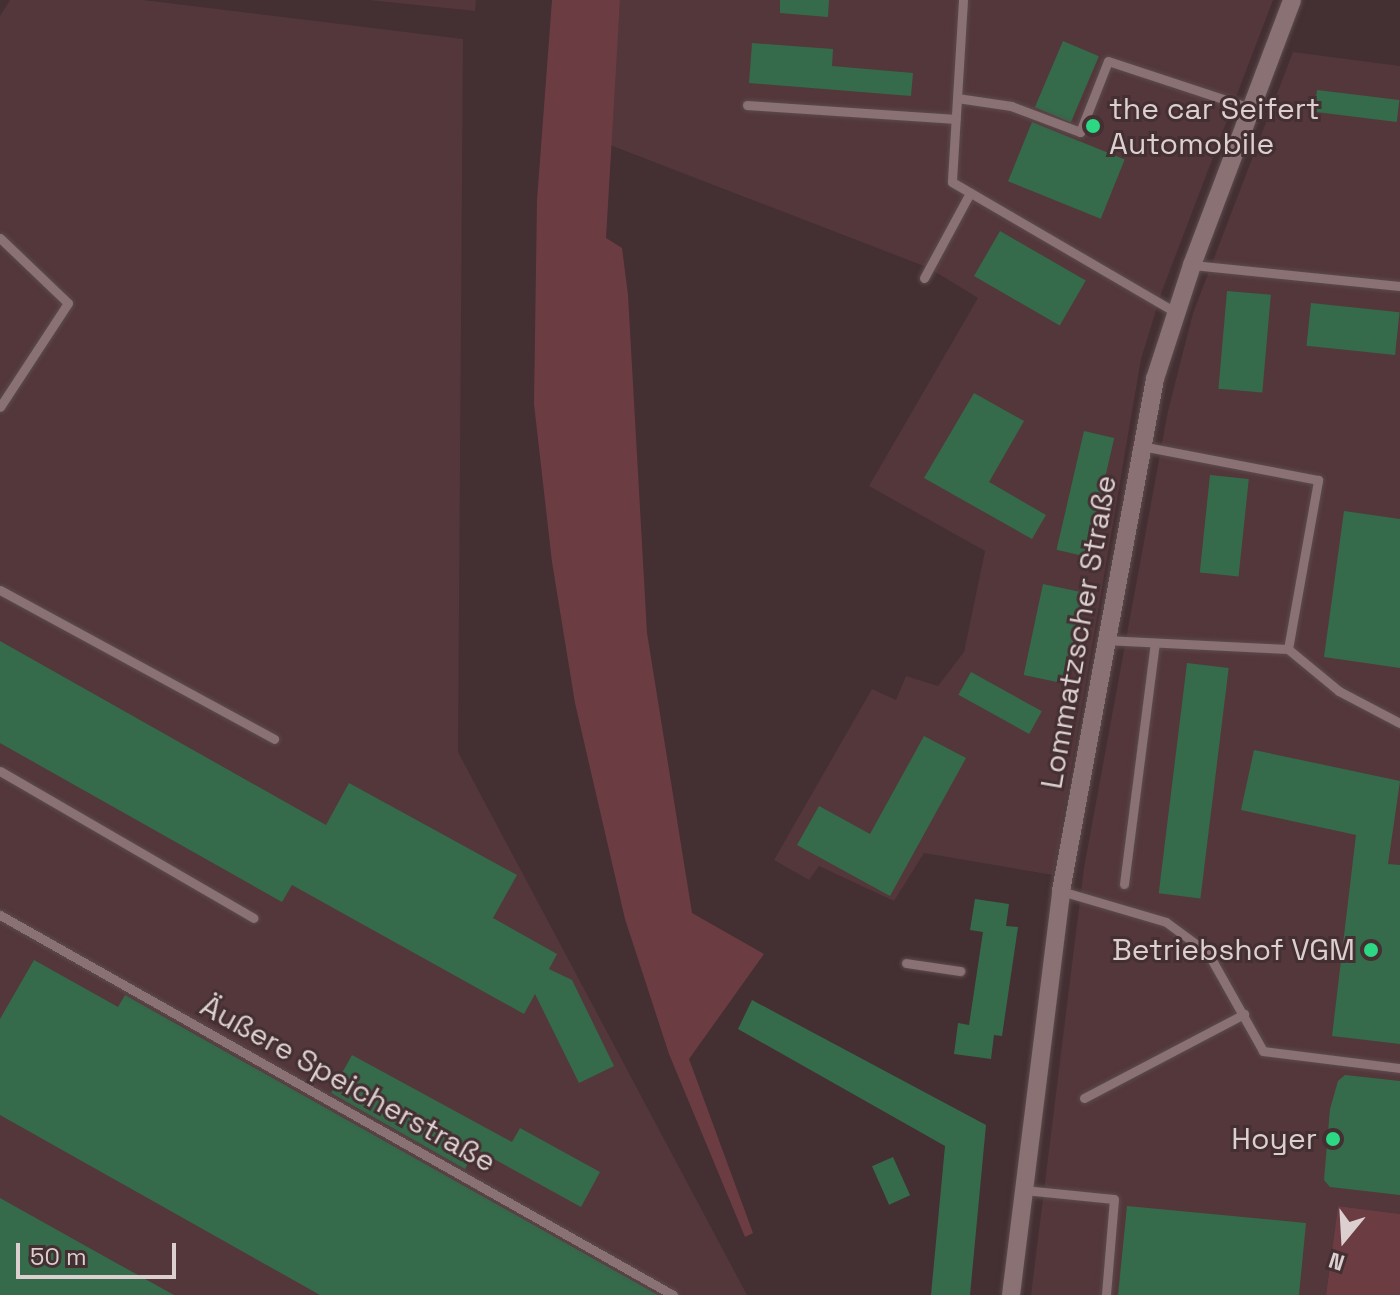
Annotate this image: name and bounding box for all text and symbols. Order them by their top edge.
place label: the car Seifert Automobile [1109,91,1320,162]
marker: the car Seifert Automobile [1084,117,1102,135]
street label: Lommatzscher Straße [1034,472,1124,792]
place label: Betriebshof VGM [1111,932,1355,968]
marker: Betriebshof VGM [1362,941,1380,959]
street label: Äußere Speicherstraße [194,988,502,1180]
place label: Hoyer [1231,1121,1317,1157]
marker: Hoyer [1324,1130,1342,1148]
north arrow [1304,1199,1384,1279]
scale bar [20,1227,180,1277]
text: 50 m [30,1241,87,1272]
text: N [1325,1246,1348,1277]

